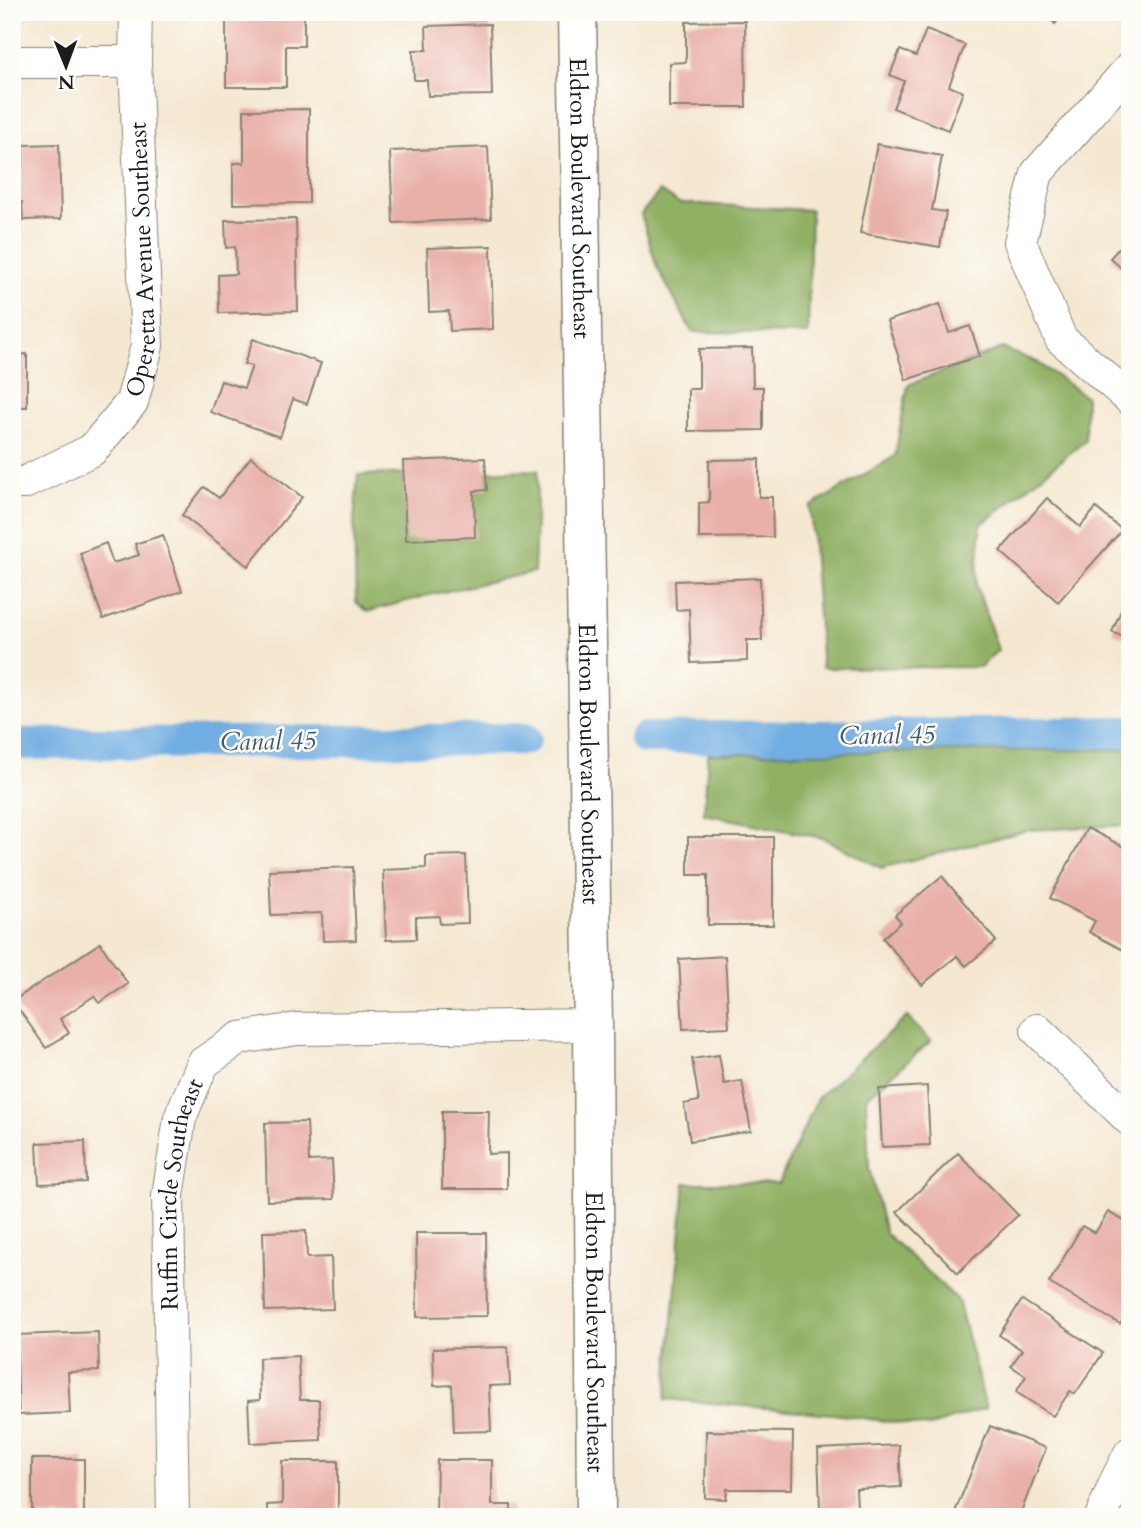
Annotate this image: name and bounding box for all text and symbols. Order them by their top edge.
north arrow [32,32,102,102]
street label: Eldron Boulevard Southeast [561,57,599,339]
text: N [57,69,75,95]
street label: Operetta Avenue Southeast [118,121,163,401]
street label: Eldron Boulevard Southeast [570,623,608,905]
water label: Canal 45 [839,717,936,753]
water label: Canal 45 [220,723,317,759]
street label: Ruffin Circle Southeast [151,1073,211,1311]
street label: Eldron Boulevard Southeast [578,1191,612,1473]

